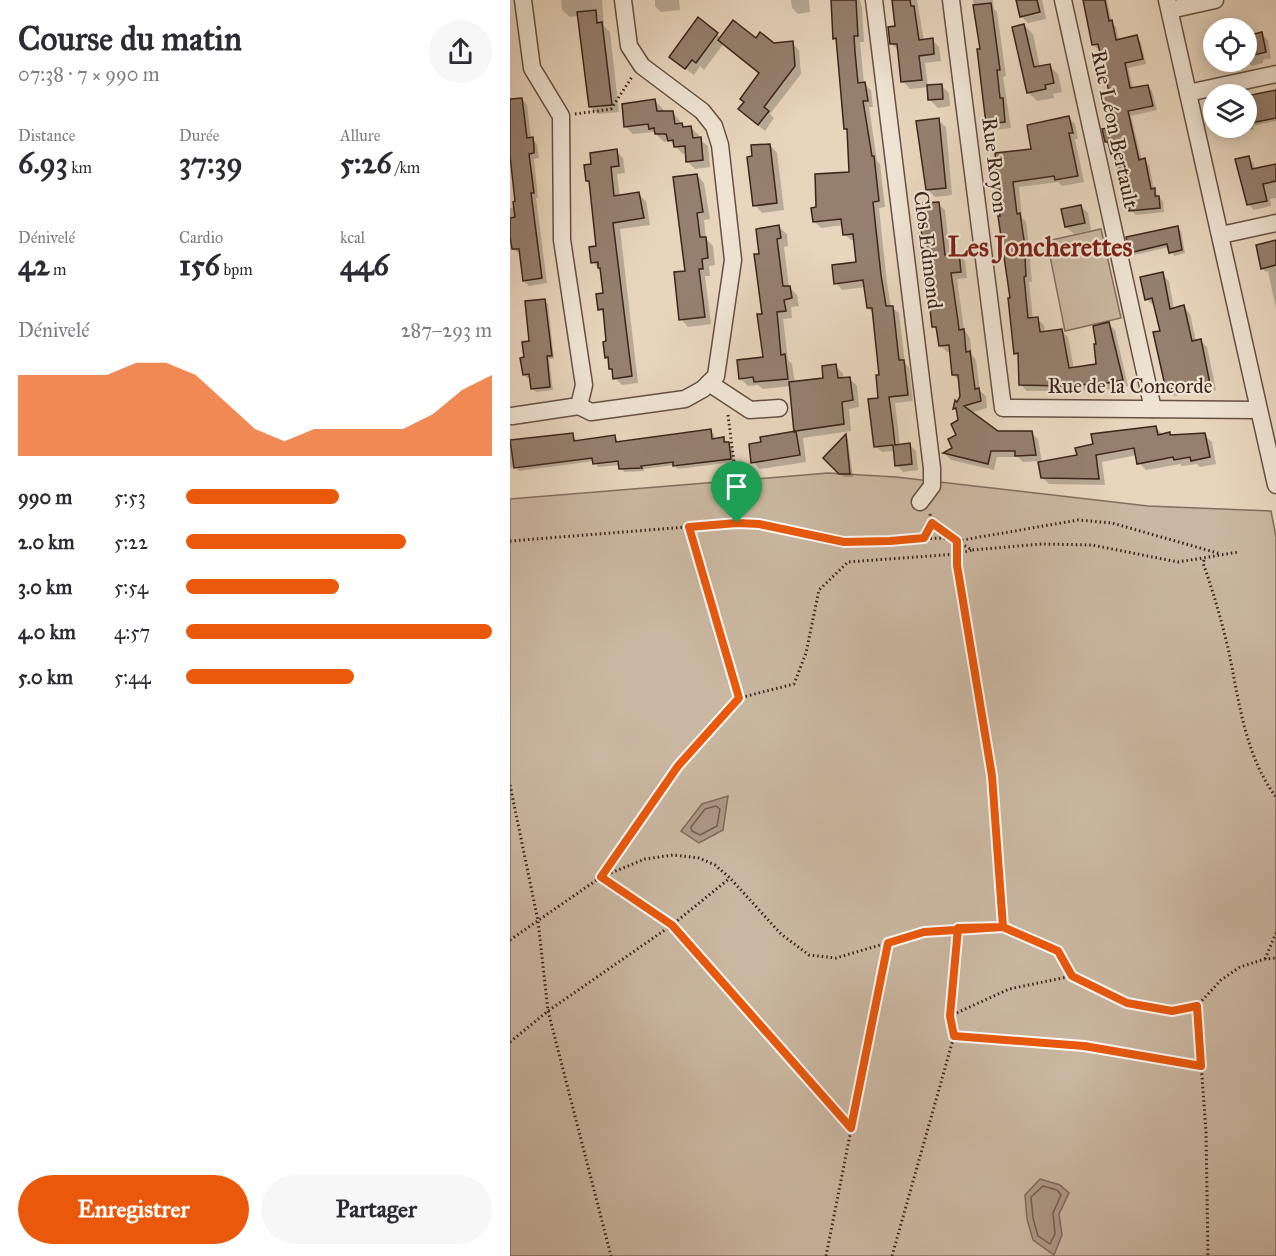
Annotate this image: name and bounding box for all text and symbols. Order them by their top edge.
map controls [1203,18,1257,138]
button: locate [1203,18,1257,72]
text: Course du matin [18,19,242,59]
button: share [429,20,492,83]
street label: Rue Léon Bertault [1086,48,1145,211]
text: 07:38 · 7 × 990 m [18,62,160,86]
button: layers [1203,84,1257,138]
street label: Rue Royon [976,116,1014,214]
text: Distance [18,126,75,145]
text: Durée [179,126,219,145]
text: Allure [340,126,380,145]
text: 6.93 [18,145,68,181]
text: 37:39 [179,145,243,181]
text: 5:26 [340,145,392,181]
text: km [68,158,92,177]
text: /km [392,158,420,177]
street label: Clos Edmond [908,190,948,311]
text: Dénivelé [18,228,75,247]
text: Cardio [179,228,223,247]
text: kcal [340,228,365,247]
district label: Les Joncherettes [948,230,1132,264]
text: 42 [18,247,50,283]
text: 156 [179,247,220,283]
text: 446 [340,247,389,283]
text: m [50,260,66,279]
text: bpm [220,260,253,279]
text: Dénivelé [18,318,90,342]
text: 287–293 m [401,318,492,342]
street label: Rue de la Concorde [1048,373,1213,399]
pin [711,461,762,523]
icon: arrive [720,470,753,503]
text: 990 m [18,485,72,509]
text: 5:53 [114,485,146,509]
text: 2.0 km [18,530,74,554]
text: 5:22 [114,530,148,554]
text: 3.0 km [18,575,72,599]
text: 5:54 [114,575,148,599]
text: 4.0 km [18,620,76,644]
text: 4:57 [114,620,150,644]
text: 5.0 km [18,665,73,689]
text: 5:44 [114,665,151,689]
button: Enregistrer [18,1175,249,1244]
button: Partager [261,1175,492,1244]

